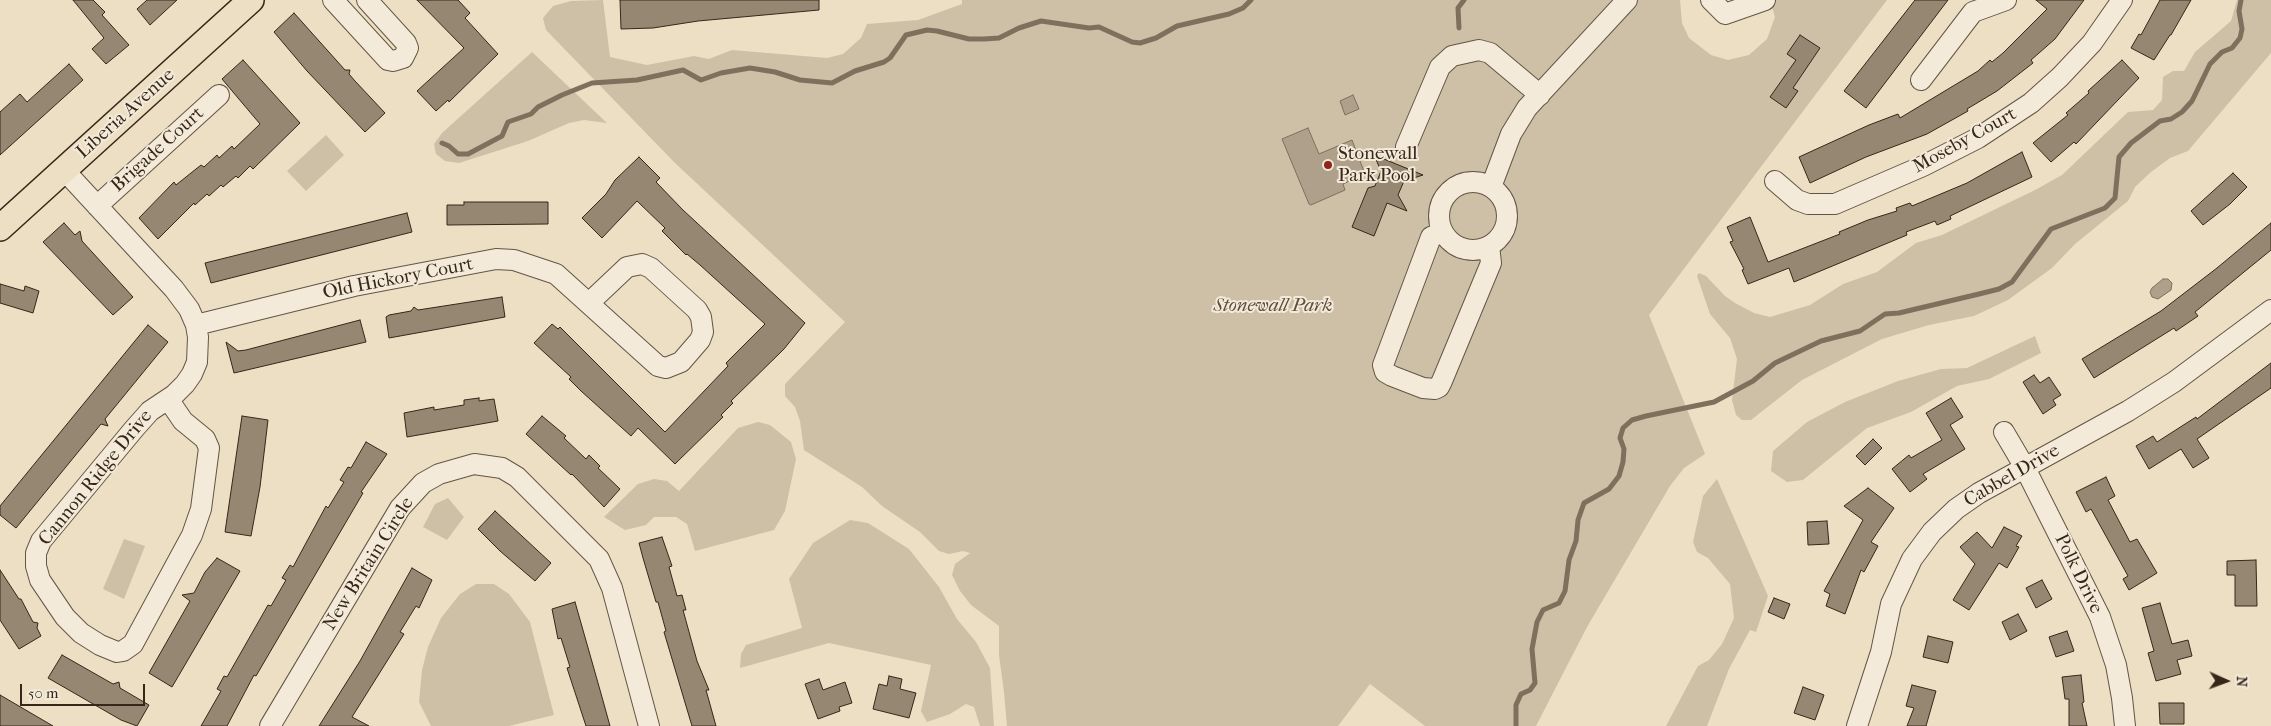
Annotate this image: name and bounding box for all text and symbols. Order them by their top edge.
street label: Liberia Avenue [72,64,180,164]
street label: Brigade Court [107,102,209,198]
street label: Moseby Court [1909,103,2021,179]
place label: Stonewall Park Pool [1338,143,1418,187]
marker: Stonewall Park Pool [1322,159,1334,171]
street label: Old Hickory Court [321,253,475,305]
park label: Stonewall Park [1213,295,1333,317]
street label: Cannon Ridge Drive [34,406,158,550]
street label: Cabbel Drive [1960,440,2064,512]
street label: New Britain Circle [319,493,419,635]
street label: Polk Drive [2049,530,2107,618]
north arrow [2201,656,2251,706]
scale bar [22,674,148,706]
text: N [2233,676,2250,687]
text: 50 m [28,684,58,702]

